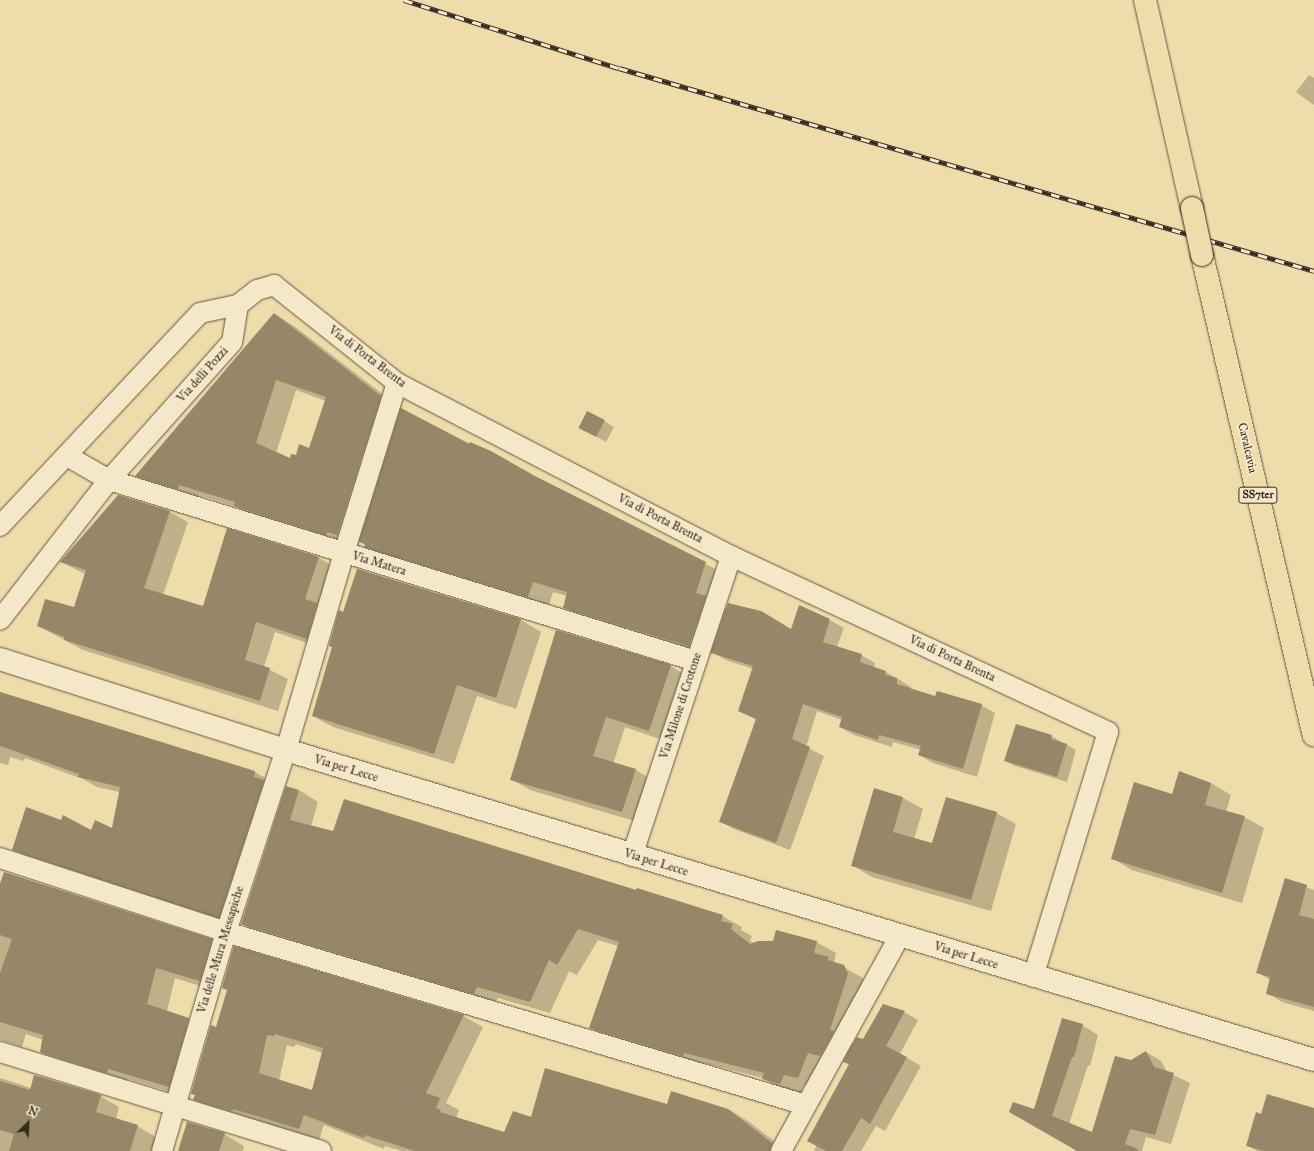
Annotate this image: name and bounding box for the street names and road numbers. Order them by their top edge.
street label: Via di Porta Brenta [325,323,409,391]
street label: Via delli Pozzi [174,344,232,406]
street label: Cavalcavia [1234,421,1260,475]
road number: SS7ter [1238,486,1278,504]
street label: Via di Porta Brenta [615,491,705,547]
street label: Via Matera [350,549,408,579]
street label: Via di Porta Brenta [907,633,997,685]
street label: Via Milone di Crotone [657,651,705,761]
street label: Via per Lecce [312,752,380,786]
street label: Via per Lecce [622,846,690,880]
street label: Via delle Mura Messapiche [195,885,247,1015]
street label: Via per Lecce [932,939,1000,973]

